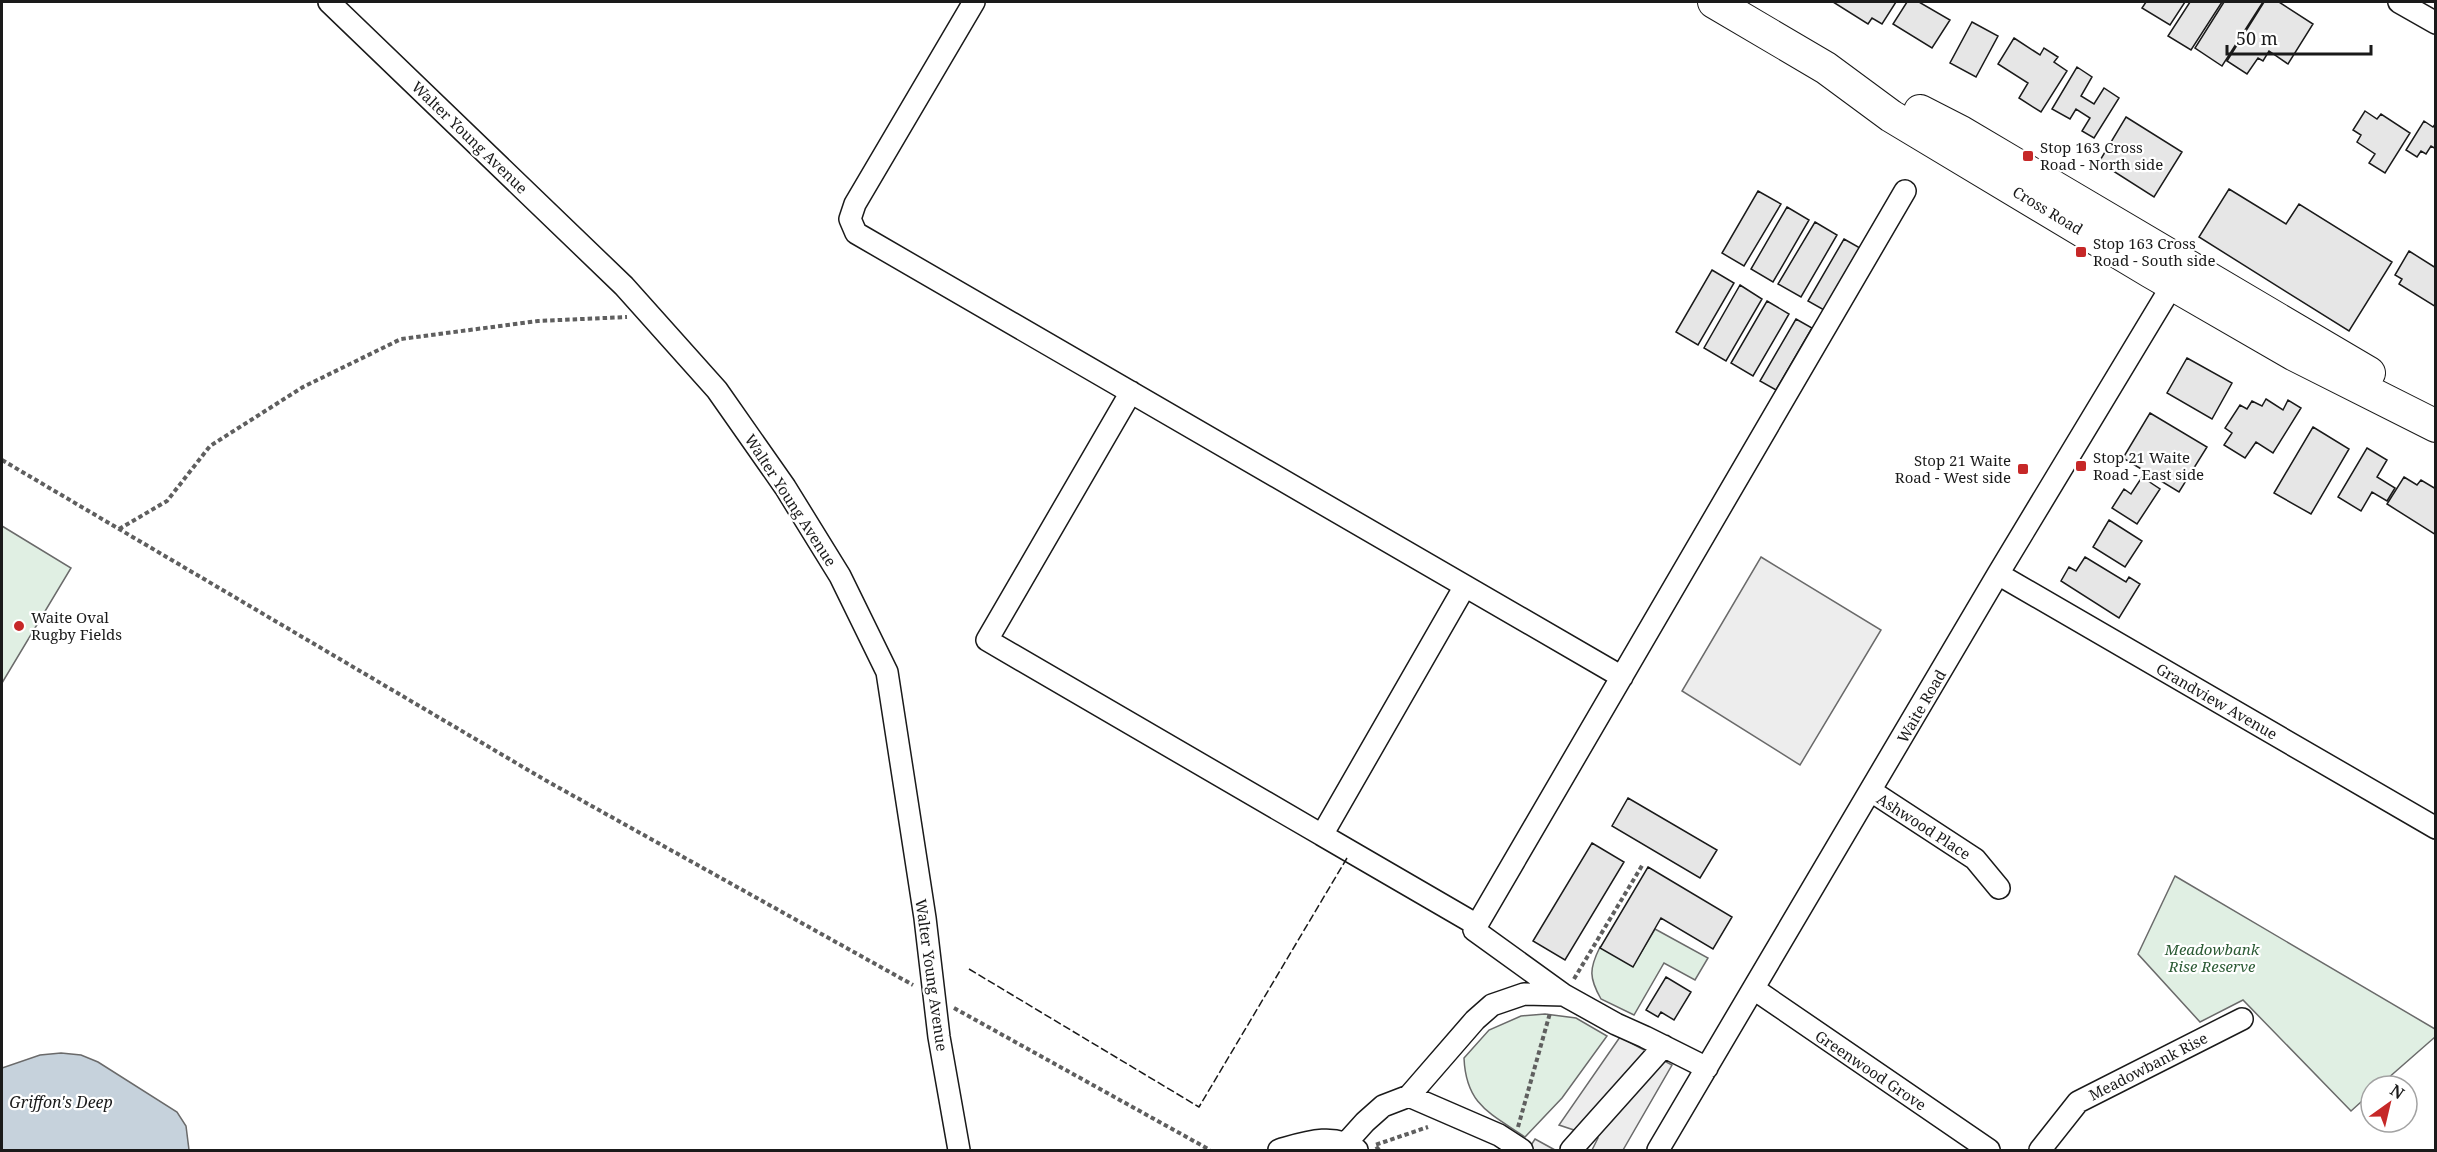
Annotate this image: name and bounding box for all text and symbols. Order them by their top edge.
scale bar [2227,18,2371,56]
text: 50 m [2236,26,2278,50]
street label: Walter Young Avenue [408,76,532,198]
place label: Stop 163 Cross Road - North side [2040,137,2163,174]
marker: Stop 163 Cross Road - North side [2021,149,2035,163]
street label: Cross Road [2009,181,2087,239]
place label: Stop 163 Cross Road - South side [2093,233,2215,270]
marker: Stop 163 Cross Road - South side [2074,245,2088,259]
street label: Walter Young Avenue [741,430,841,570]
place label: Stop 21 Waite Road - East side [2093,447,2204,484]
place label: Stop 21 Waite Road - West side [1895,450,2011,487]
marker: Stop 21 Waite Road - East side [2074,459,2088,473]
marker: Stop 21 Waite Road - West side [2016,462,2030,476]
place label: Waite Oval Rugby Fields [31,607,122,644]
marker: Waite Oval Rugby Fields [12,619,26,633]
street label: Grandview Avenue [2153,658,2281,744]
street label: Waite Road [1892,666,1950,746]
street label: Ashwood Place [1873,788,1975,864]
street label: Walter Young Avenue [911,897,953,1053]
park label: Meadowbank Rise Reserve [2164,939,2260,976]
street label: Greenwood Grove [1812,1025,1930,1115]
street label: Meadowbank Rise [2085,1027,2211,1105]
north arrow [2359,1074,2419,1134]
text: N [2386,1079,2409,1104]
water label: Griffon's Deep [9,1091,113,1113]

